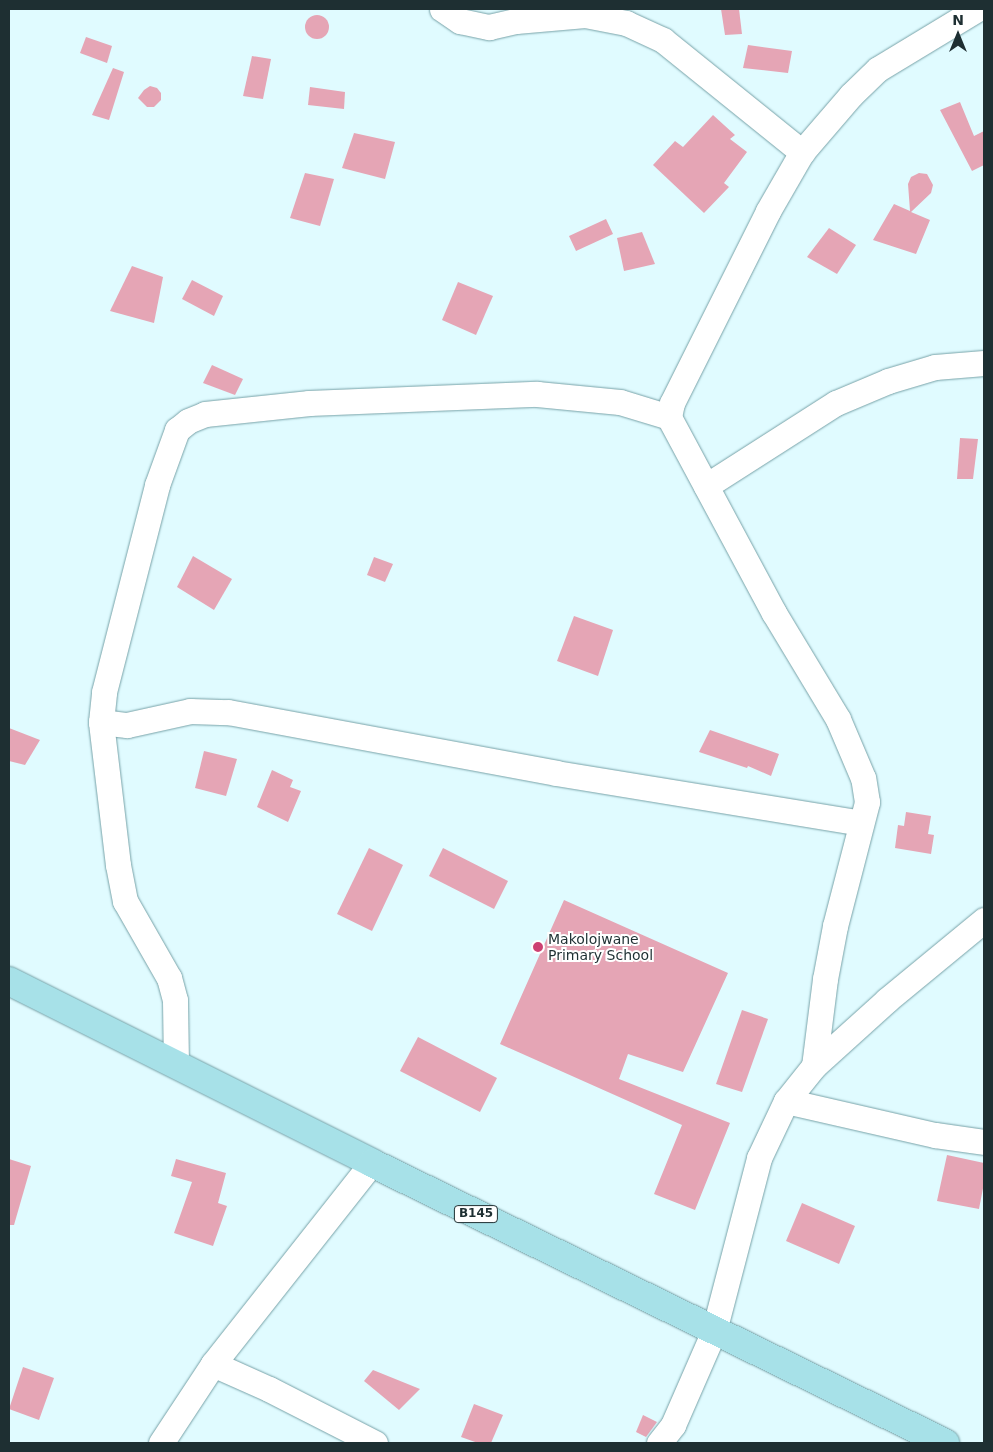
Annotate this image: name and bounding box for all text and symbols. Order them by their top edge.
north arrow [933,10,983,60]
text: N [952,12,964,28]
place label: Makolojwane Primary School [548,931,653,964]
marker: Makolojwane Primary School [532,941,544,953]
road number: B145 [454,1204,498,1224]

